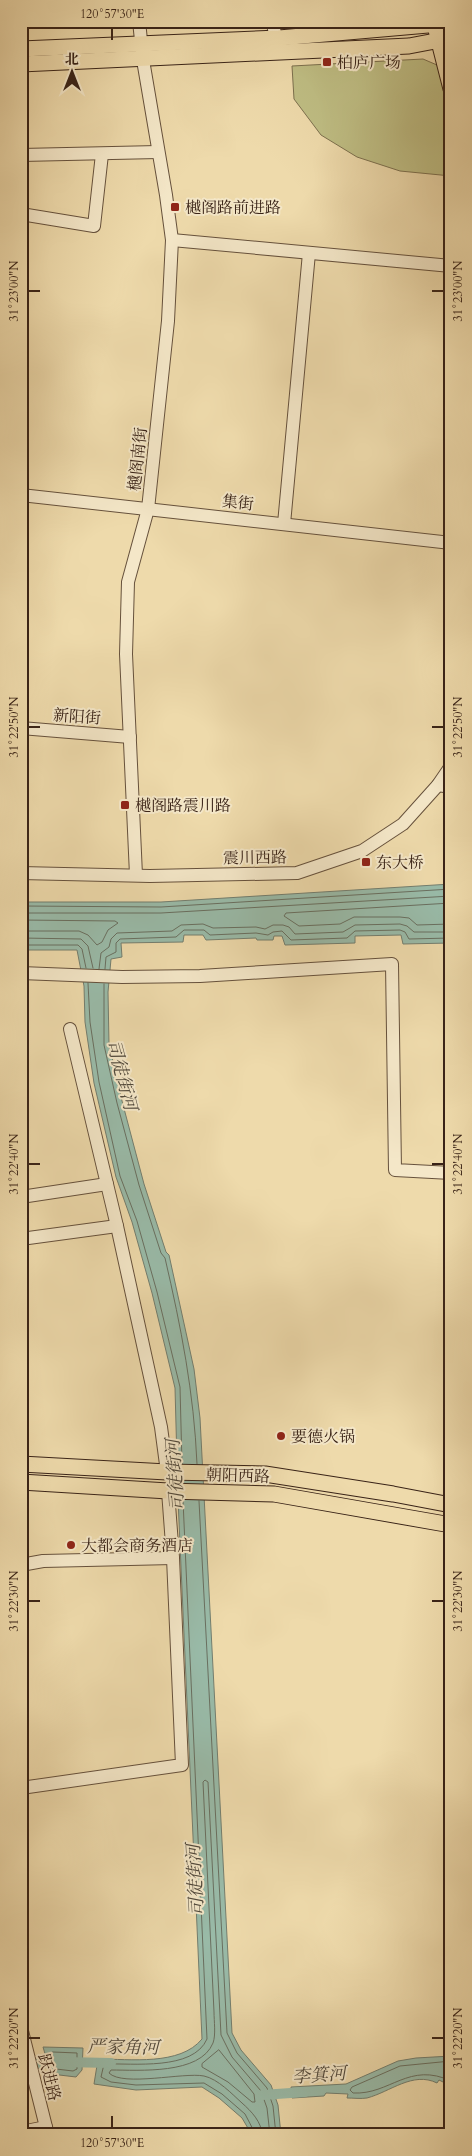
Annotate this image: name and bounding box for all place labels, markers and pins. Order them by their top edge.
place label: 柏庐广场 [337,52,401,74]
marker: 柏庐广场 [321,56,333,68]
place label: 樾阁路前进路 [185,197,281,219]
marker: 樾阁路前进路 [169,201,181,213]
place label: 樾阁路震川路 [135,795,231,817]
marker: 樾阁路震川路 [119,799,131,811]
place label: 东大桥 [376,852,424,874]
marker: 东大桥 [360,856,372,868]
place label: 要德火锅 [291,1426,355,1448]
marker: 要德火锅 [275,1430,287,1442]
place label: 大都会商务酒店 [81,1535,193,1557]
marker: 大都会商务酒店 [65,1539,77,1551]

